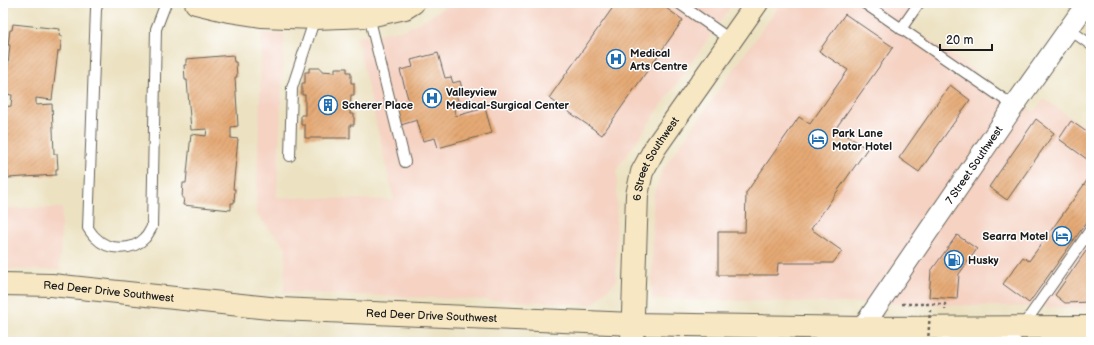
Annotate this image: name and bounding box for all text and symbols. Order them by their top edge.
scale bar [940,26,992,52]
text: 20 m [946,33,973,48]
place label: Medical Arts Centre [629,47,688,73]
hospital icon: Medical Arts Centre [605,48,627,70]
place label: Valleyview Medical-Surgical Center [446,86,570,112]
hospital icon: Valleyview Medical-Surgical Center [421,87,443,109]
building icon: Scherer Place [317,94,339,116]
place label: Scherer Place [342,99,413,112]
street label: 6 Street Southwest [630,114,682,201]
street label: 7 Street Southwest [943,123,1005,206]
place label: Park Lane Motor Hotel [832,127,892,153]
hotel icon: Park Lane Motor Hotel [807,128,829,150]
hotel icon: Searra Motel [1051,225,1073,247]
place label: Searra Motel [983,230,1048,243]
fuel station icon: Husky [943,249,965,271]
place label: Husky [968,254,999,267]
street label: Red Deer Drive Southwest [43,278,175,304]
street label: Red Deer Drive Southwest [366,306,498,325]

